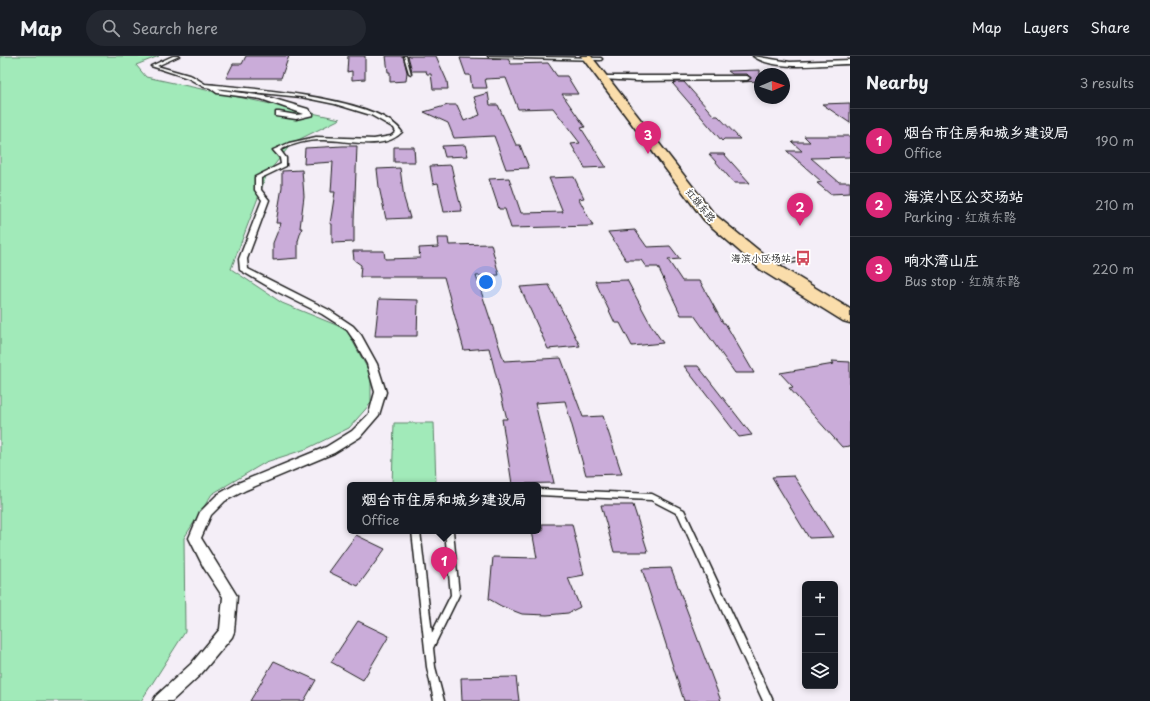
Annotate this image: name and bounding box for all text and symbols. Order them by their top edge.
search box [86,10,366,46]
text: Map [20,14,62,42]
text: Search here [132,16,218,39]
icon: search [100,17,122,39]
text: Map [972,17,1002,38]
text: Layers [1024,17,1069,38]
text: Share [1091,17,1130,38]
north arrow [754,68,790,104]
text: Nearby [866,69,928,95]
text: 3 results [1080,73,1134,92]
text: 烟台市住房和城乡建设局 [904,120,1069,143]
pin: 3 [635,121,661,154]
text: 1 [876,131,882,150]
text: 190 m [1095,131,1134,150]
text: Office [904,143,942,162]
text: 海滨小区公交场站 [904,184,1024,207]
street label: 红旗东路 [683,185,720,225]
pin: 2 [787,193,813,226]
text: 2 [874,195,884,214]
text: 210 m [1095,195,1134,214]
text: Parking · 红旗东路 [904,207,1016,226]
text: 响水湾山庄 [904,248,979,271]
bus stop icon: 海滨小区场站 [794,249,812,267]
place label: 海滨小区场站 [731,250,791,265]
text: 3 [875,259,883,278]
text: 220 m [1092,259,1134,278]
text: Bus stop · 红旗东路 [904,271,1021,290]
your location [476,272,496,292]
popup [347,482,541,534]
text: 烟台市住房和城乡建设局 [361,487,527,510]
text: Office [361,510,400,529]
pin: 1 [431,547,457,580]
map controls [802,581,838,689]
button: + [802,581,838,617]
button: − [802,617,838,653]
button: layers [802,653,838,689]

